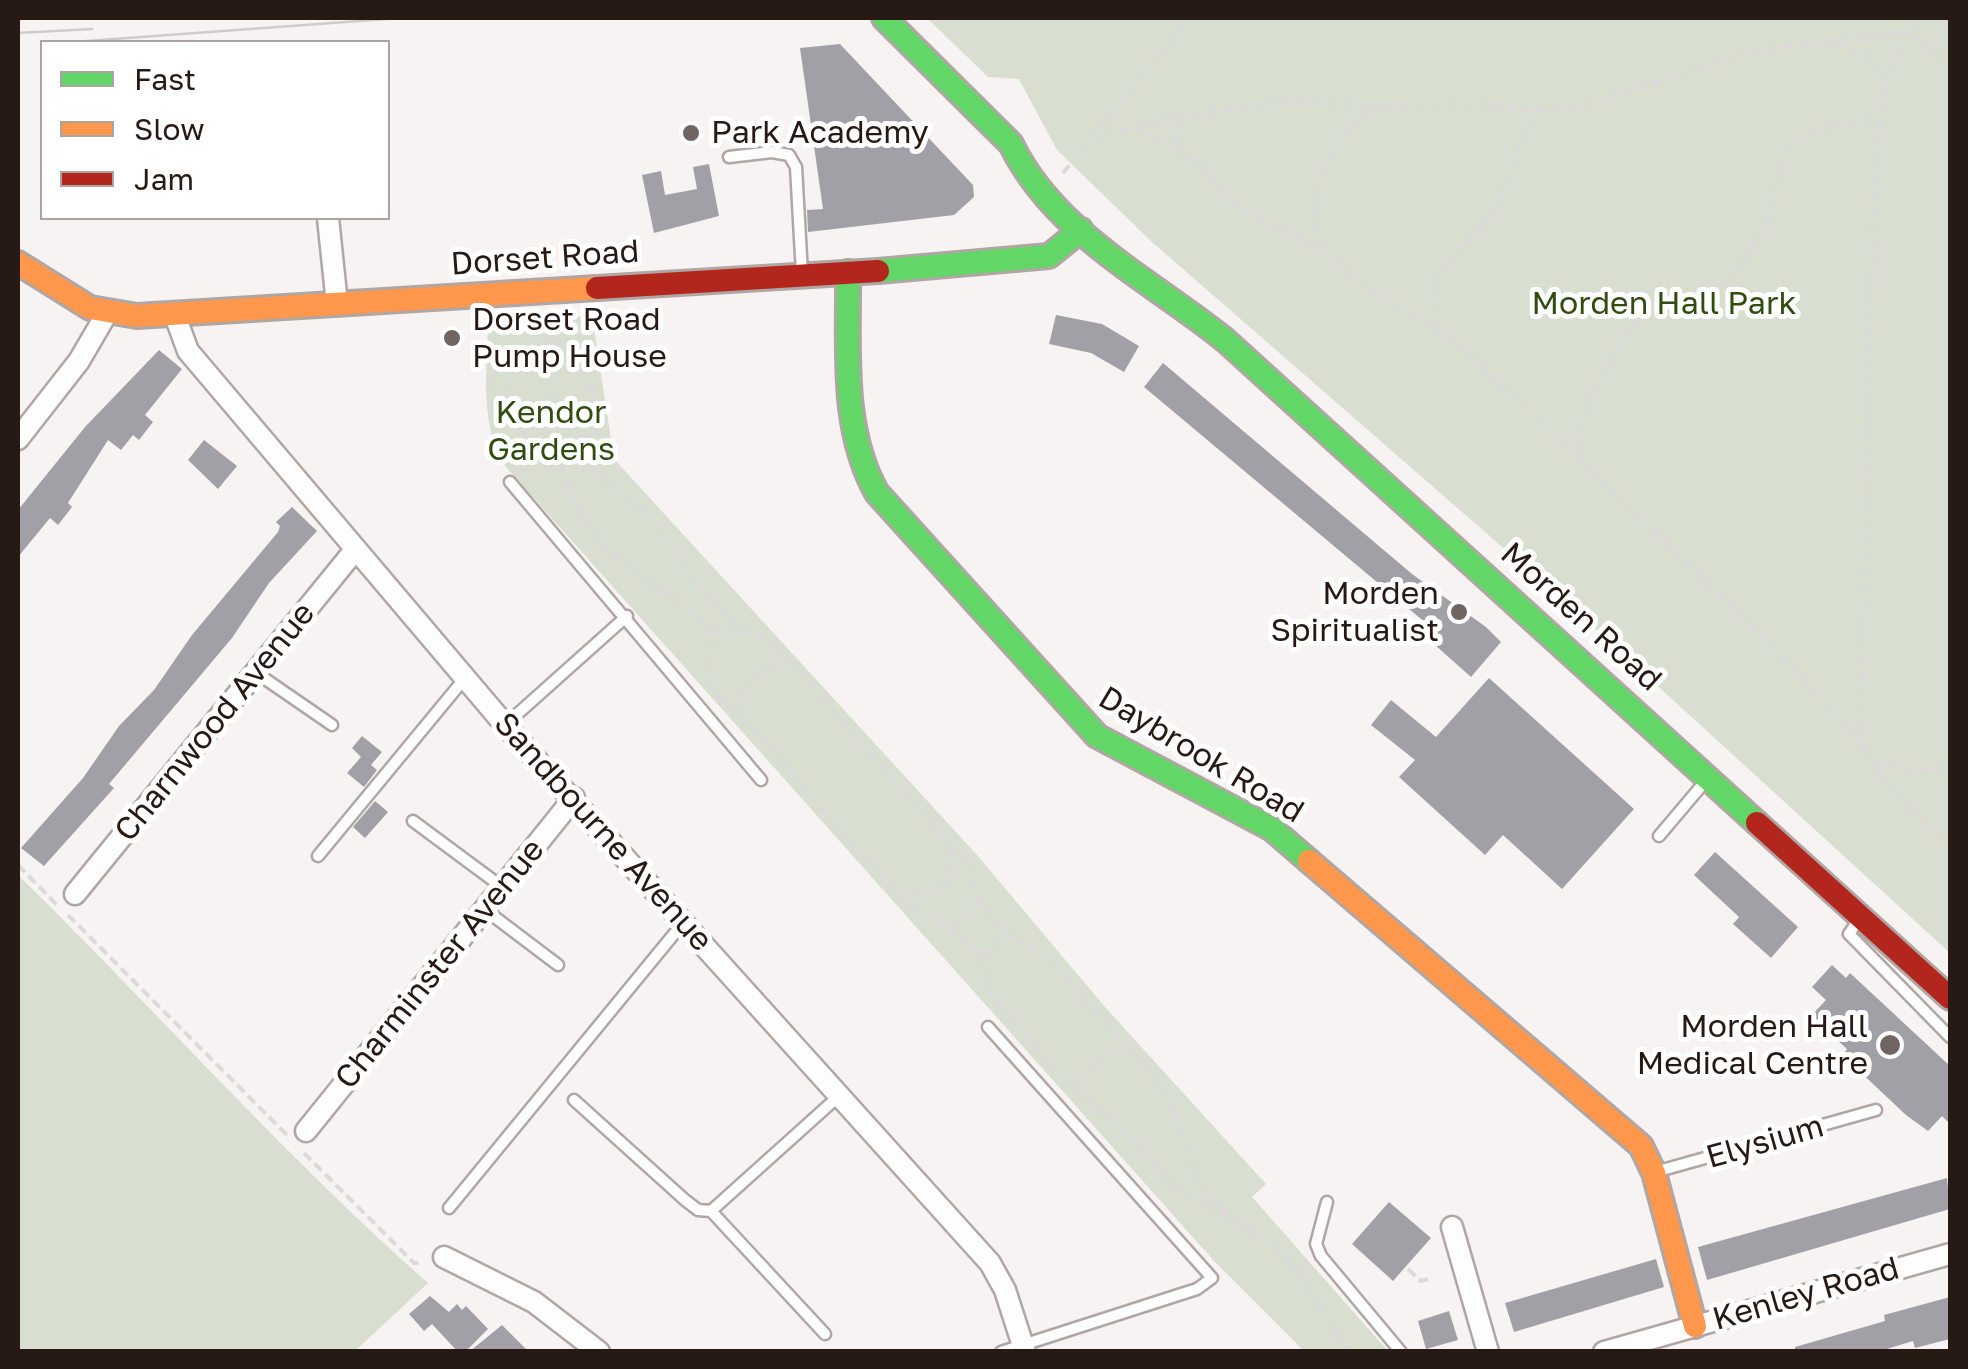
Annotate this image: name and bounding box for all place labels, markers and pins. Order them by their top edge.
place label: Park Academy [711,114,929,152]
marker: Park Academy [680,122,702,144]
place label: Dorset Road Pump House [472,301,667,376]
marker: Dorset Road Pump House [441,327,463,349]
place label: Morden Spiritualist [1270,575,1439,650]
marker: Morden Spiritualist [1448,601,1470,623]
place label: Morden Hall Medical Centre [1637,1008,1868,1083]
marker: Morden Hall Medical Centre [1877,1032,1903,1058]

